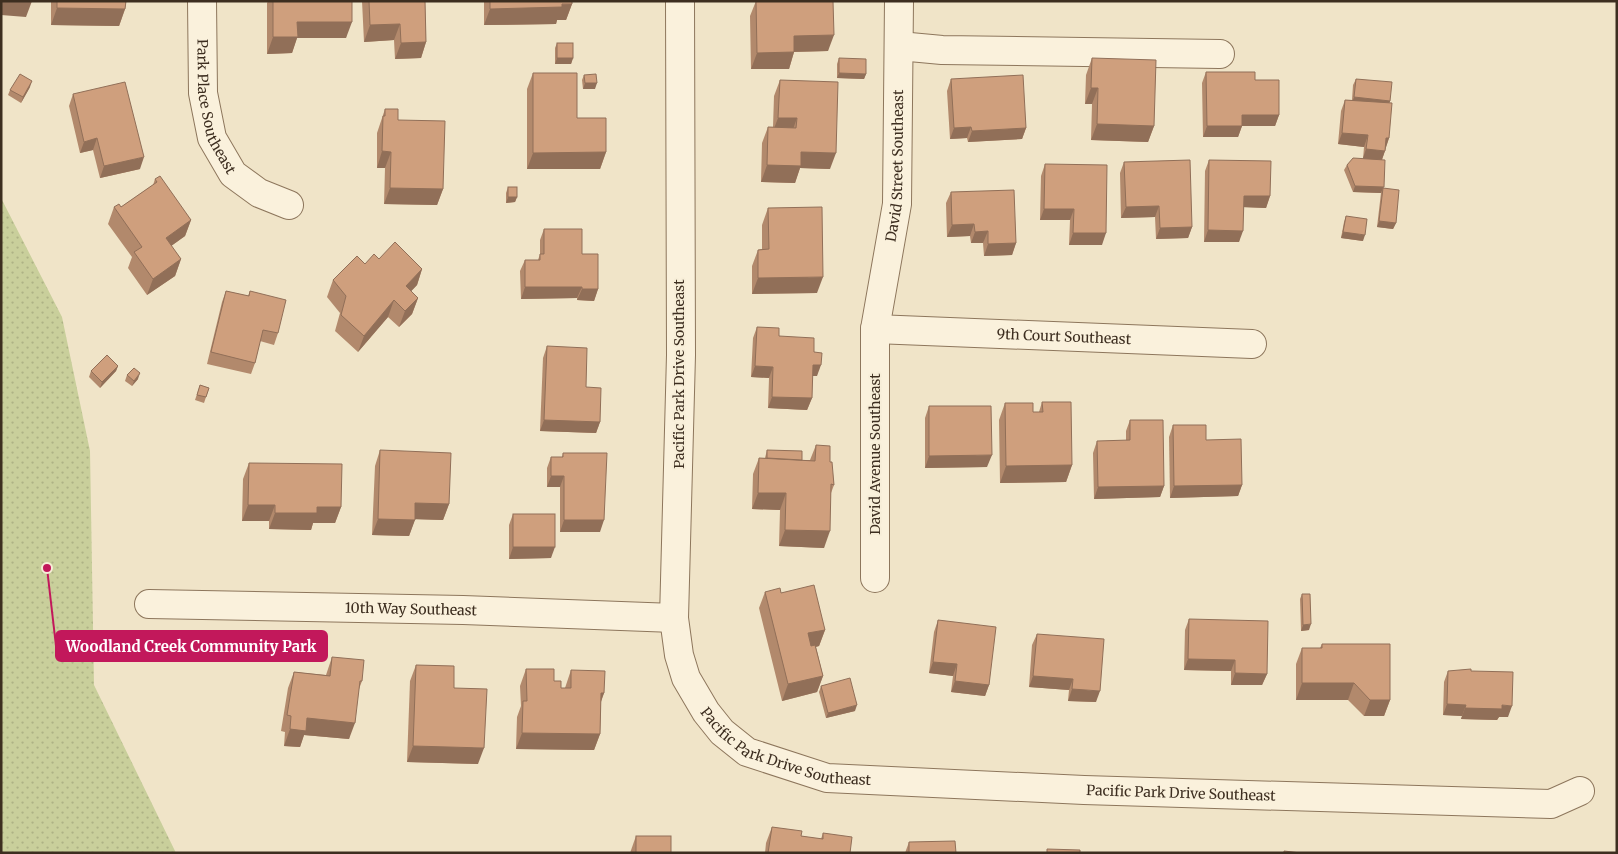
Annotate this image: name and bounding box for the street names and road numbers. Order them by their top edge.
street label: Park Place Southeast [193,39,240,178]
street label: David Street Southeast [882,89,907,243]
street label: Pacific Park Drive Southeast [670,279,688,469]
street label: 9th Court Southeast [996,325,1132,348]
street label: David Avenue Southeast [866,373,884,535]
street label: 10th Way Southeast [345,599,478,620]
street label: Pacific Park Drive Southeast [697,703,872,789]
street label: Pacific Park Drive Southeast [1086,781,1277,805]

